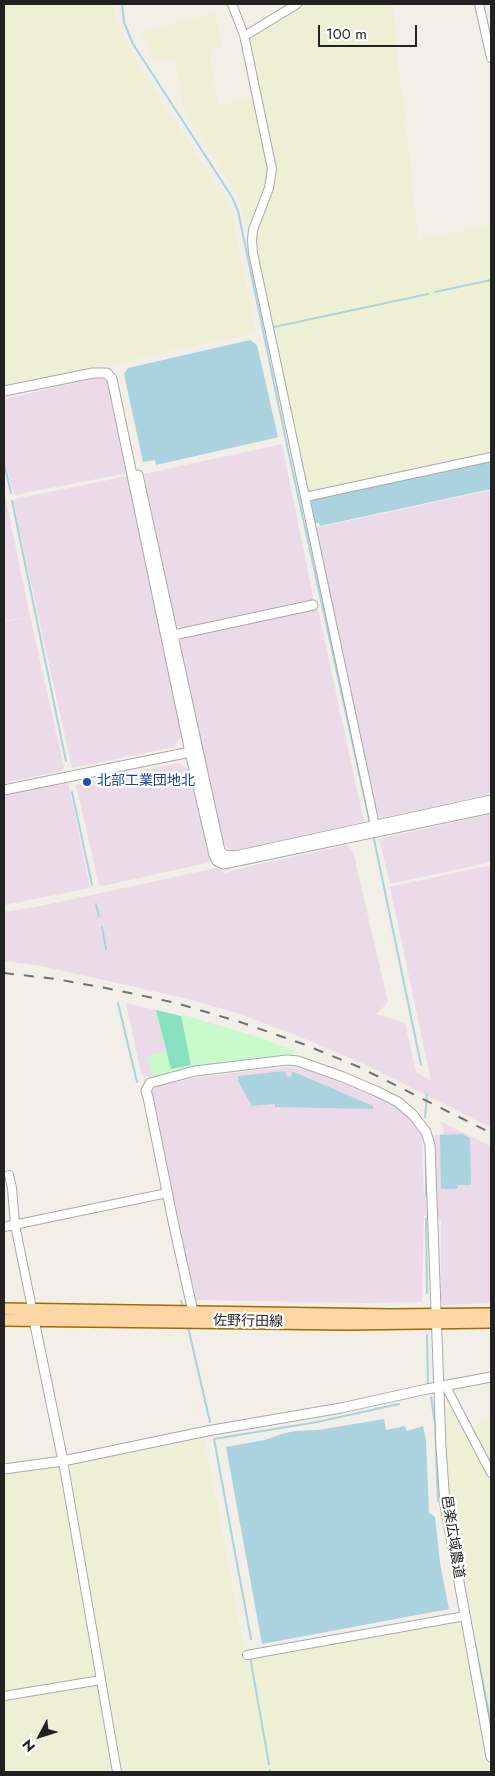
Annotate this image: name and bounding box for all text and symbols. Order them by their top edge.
scale bar [320,15,419,47]
text: 100 m [326,23,367,45]
place label: 北部工業団地北 [97,774,195,790]
marker: 北部工業団地北 [81,776,93,788]
street label: 佐野行田線 [213,1313,283,1331]
street label: 邑楽広域農道 [437,1494,467,1580]
north arrow [15,1711,65,1761]
text: N [17,1735,40,1756]

